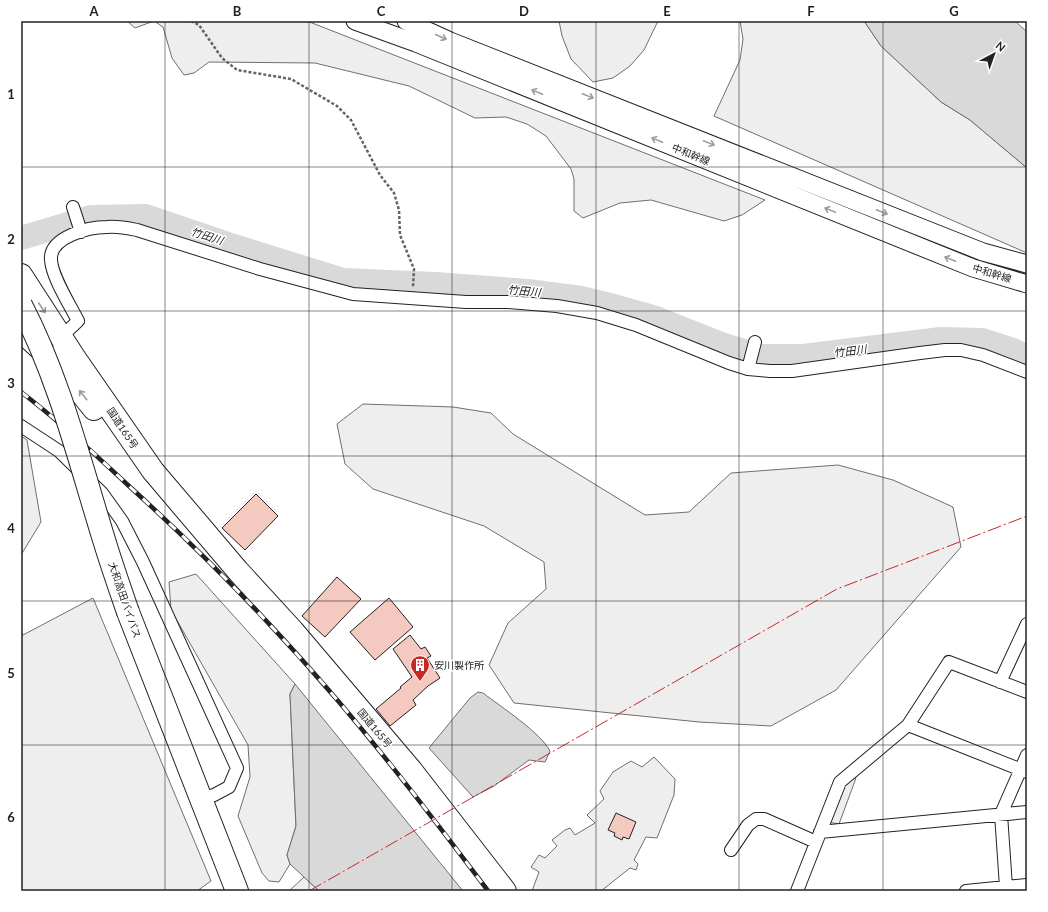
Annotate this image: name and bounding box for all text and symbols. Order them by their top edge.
text: A [88,3,99,19]
text: B [233,3,242,19]
text: C [377,3,386,19]
text: D [519,3,529,19]
text: E [663,3,671,19]
text: F [807,3,815,19]
text: G [949,3,959,19]
one-way arrow [435,34,447,41]
north arrow [974,34,1014,74]
text: N [993,38,1008,54]
text: 1 [7,86,15,102]
one-way arrow [531,87,543,95]
one-way arrow [582,92,594,100]
one-way arrow [652,136,664,144]
one-way arrow [703,140,715,148]
street label: 中和幹線 [670,141,712,167]
one-way arrow [824,206,836,213]
one-way arrow [876,208,888,216]
water label: 竹田川 [189,224,226,247]
text: 2 [7,231,15,247]
one-way arrow [945,254,957,262]
street label: 中和幹線 [971,261,1013,285]
water label: 竹田川 [507,283,542,299]
one-way arrow [38,302,46,313]
water label: 竹田川 [833,342,868,359]
text: 3 [7,375,15,391]
one-way arrow [79,390,87,401]
street label: 国道165号 [105,405,141,451]
text: 4 [7,520,15,536]
street label: 大和高田バイパス [106,560,144,640]
building icon: 安川製作所 [409,654,431,682]
place label: 安川製作所 [434,659,484,671]
text: 5 [7,665,15,681]
street label: 国道165号 [355,706,395,750]
text: 6 [7,809,15,825]

